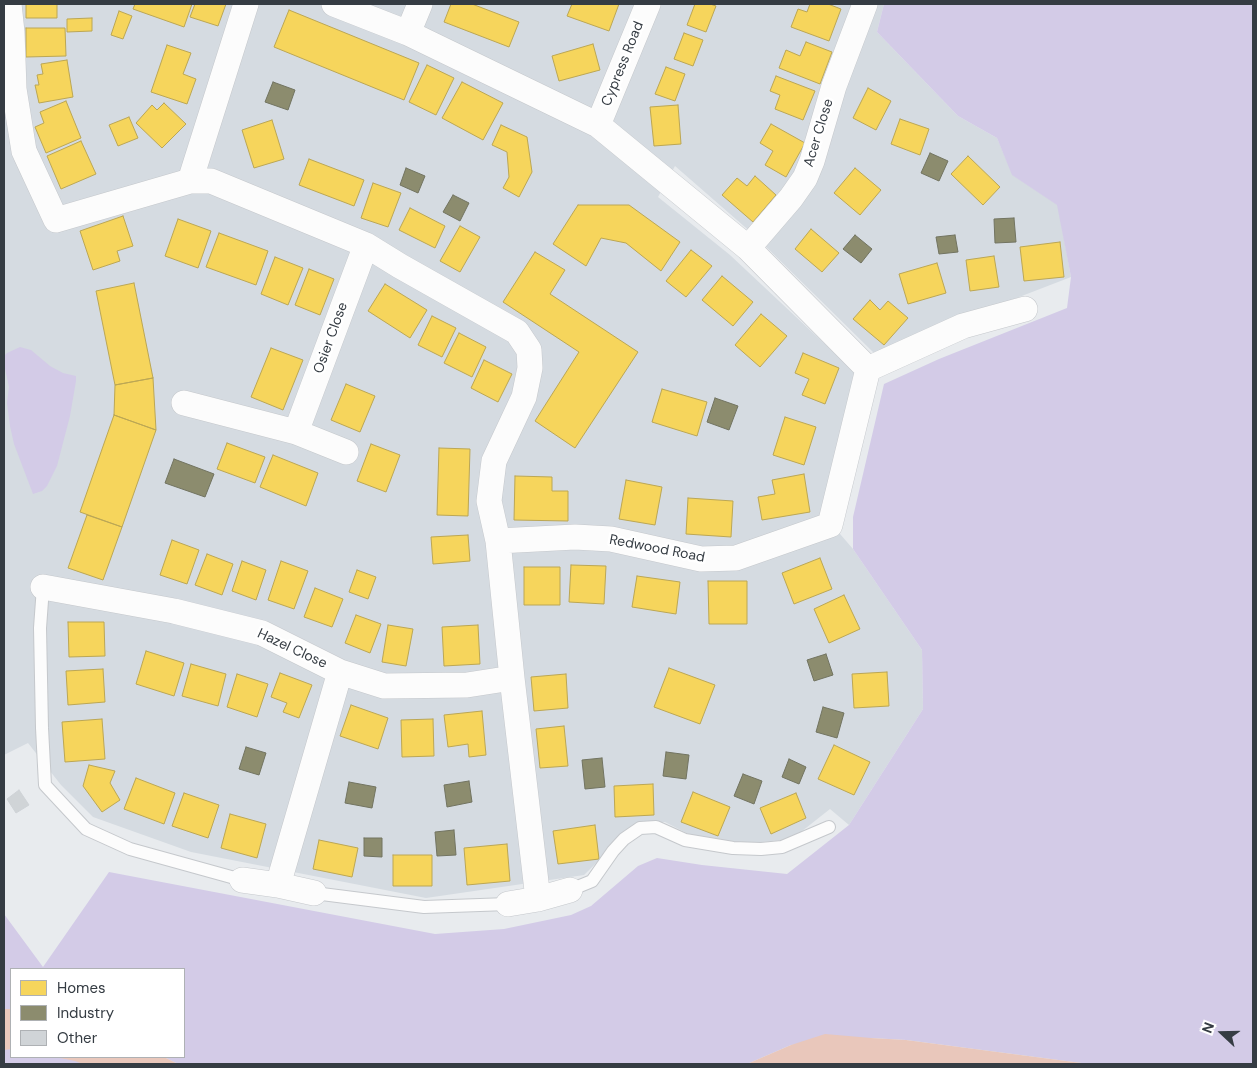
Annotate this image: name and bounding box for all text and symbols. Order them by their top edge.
street label: Cypress Road [598,19,648,109]
street label: Acer Close [801,97,837,169]
street label: Osier Close [310,300,352,376]
street label: Redwood Road [608,532,706,566]
street label: Hazel Close [255,626,329,672]
legend [10,968,185,1058]
text: Homes [57,978,106,998]
text: Industry [57,1003,114,1023]
north arrow [1197,1008,1247,1058]
text: N [1198,1020,1218,1036]
text: Other [57,1028,97,1048]

